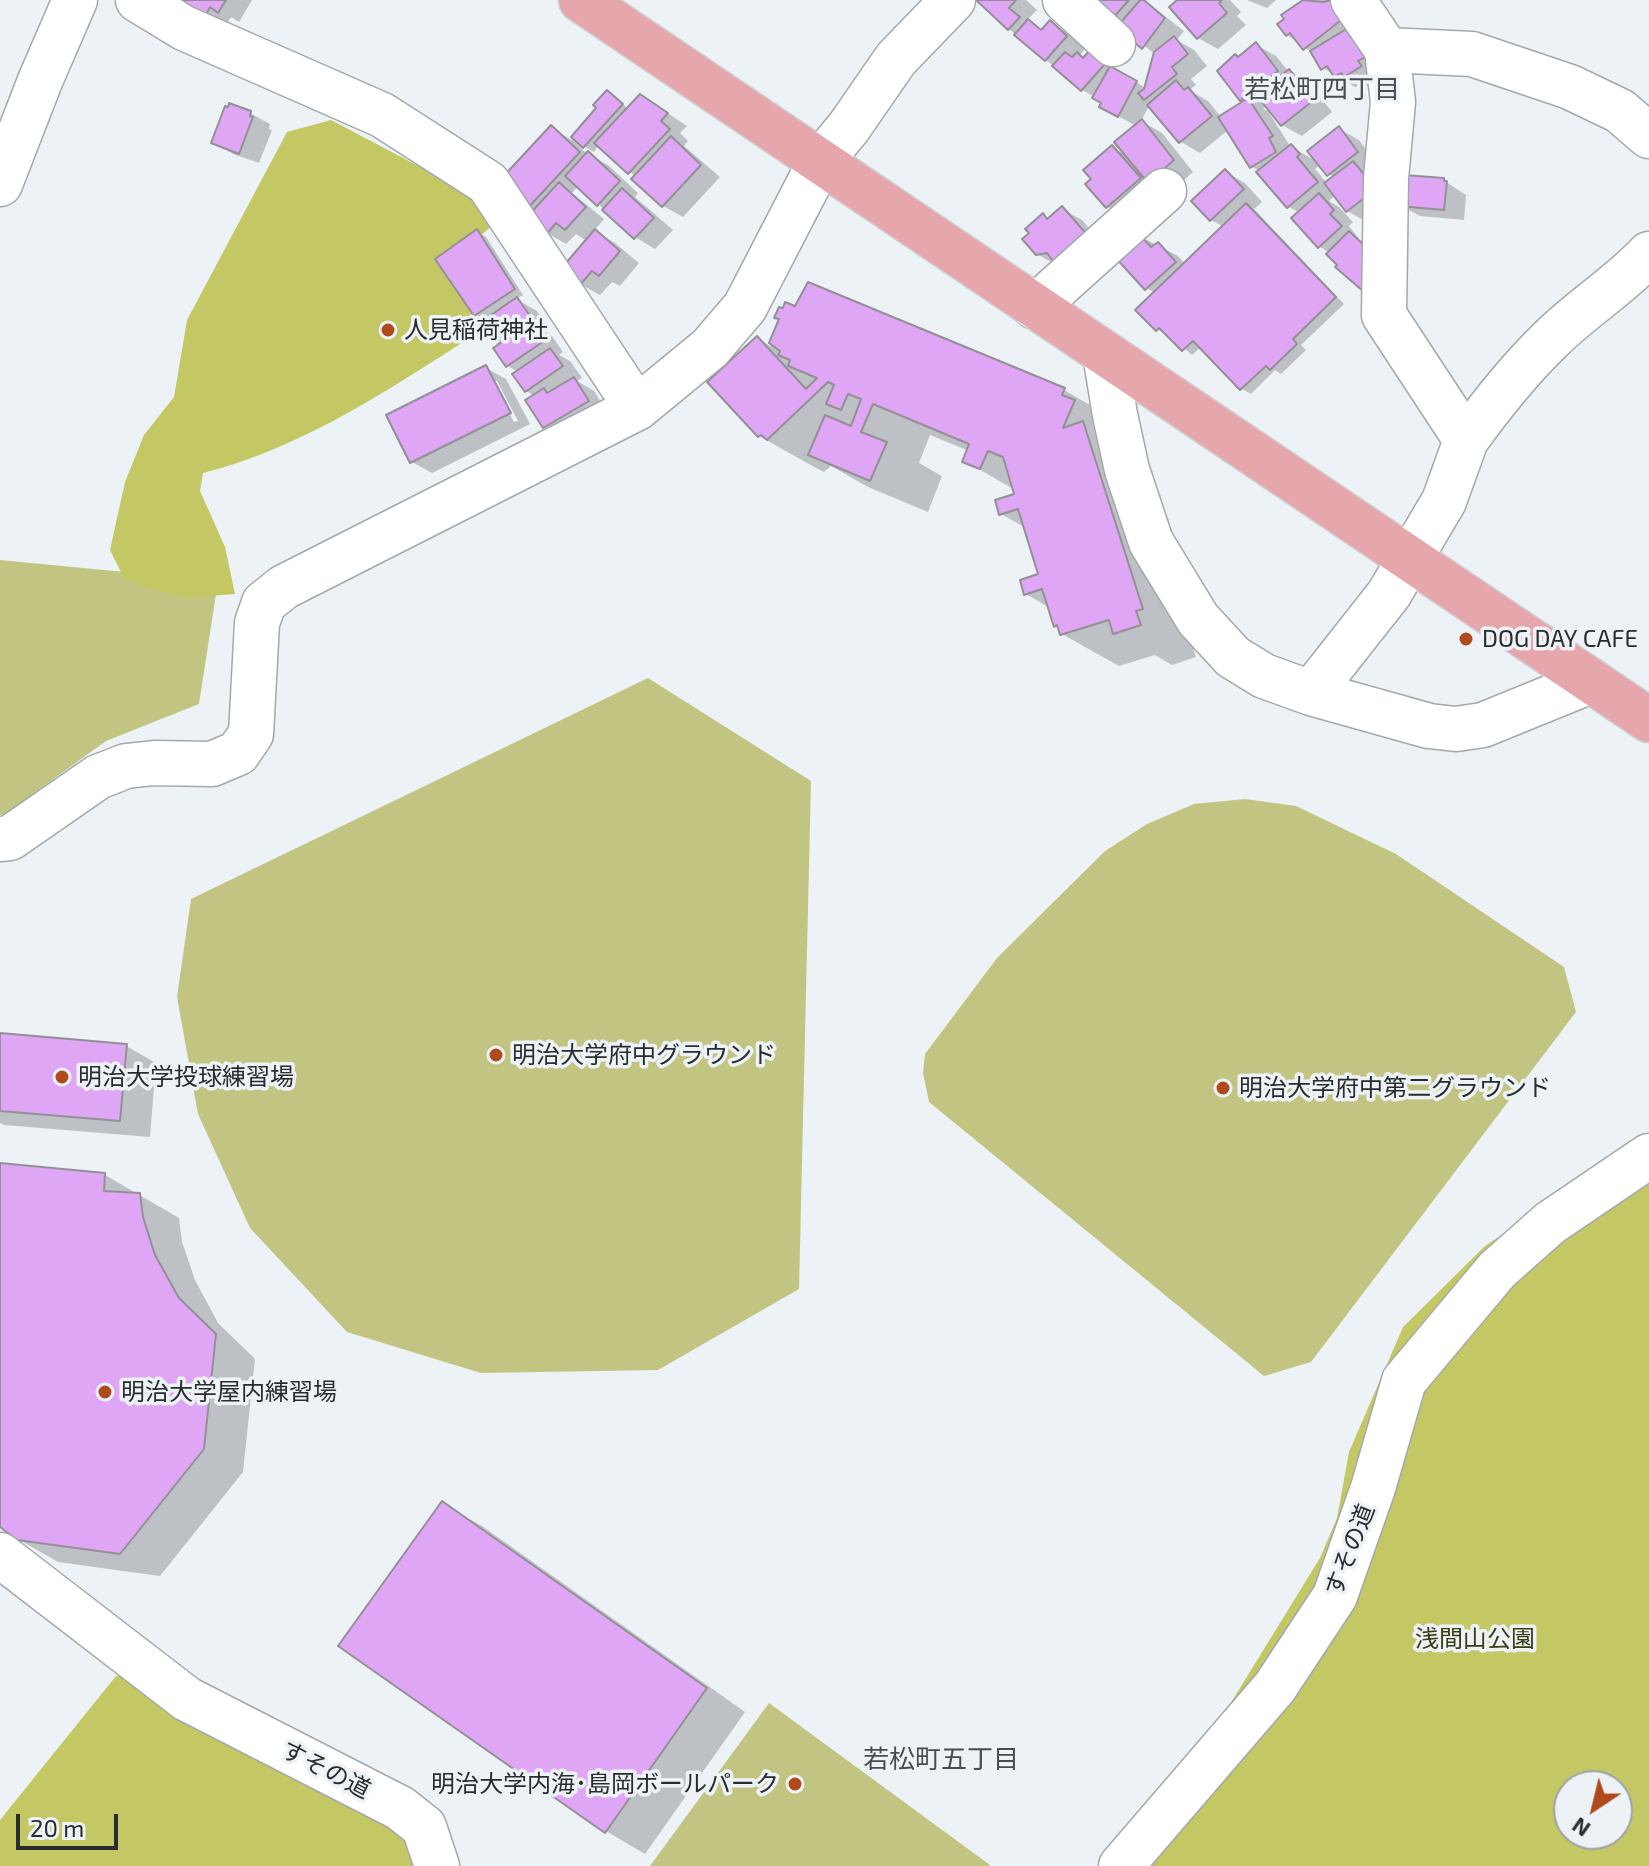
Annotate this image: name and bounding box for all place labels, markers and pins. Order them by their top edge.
place label: 人見稲荷神社 [404,316,548,344]
marker: 人見稲荷神社 [379,321,397,339]
place label: DOG DAY CAFE [1482,625,1638,653]
marker: DOG DAY CAFE [1457,630,1475,648]
place label: 明治大学府中グラウンド [512,1041,776,1069]
marker: 明治大学府中グラウンド [487,1046,505,1064]
place label: 明治大学投球練習場 [78,1063,294,1091]
marker: 明治大学投球練習場 [53,1068,71,1086]
place label: 明治大学府中第二グラウンド [1239,1074,1551,1102]
marker: 明治大学府中第二グラウンド [1214,1079,1232,1097]
place label: 明治大学屋内練習場 [121,1378,337,1406]
marker: 明治大学屋内練習場 [96,1383,114,1401]
place label: 明治大学内海･島岡ボールパーク [431,1770,779,1798]
marker: 明治大学内海･島岡ボールパーク [786,1775,804,1793]

